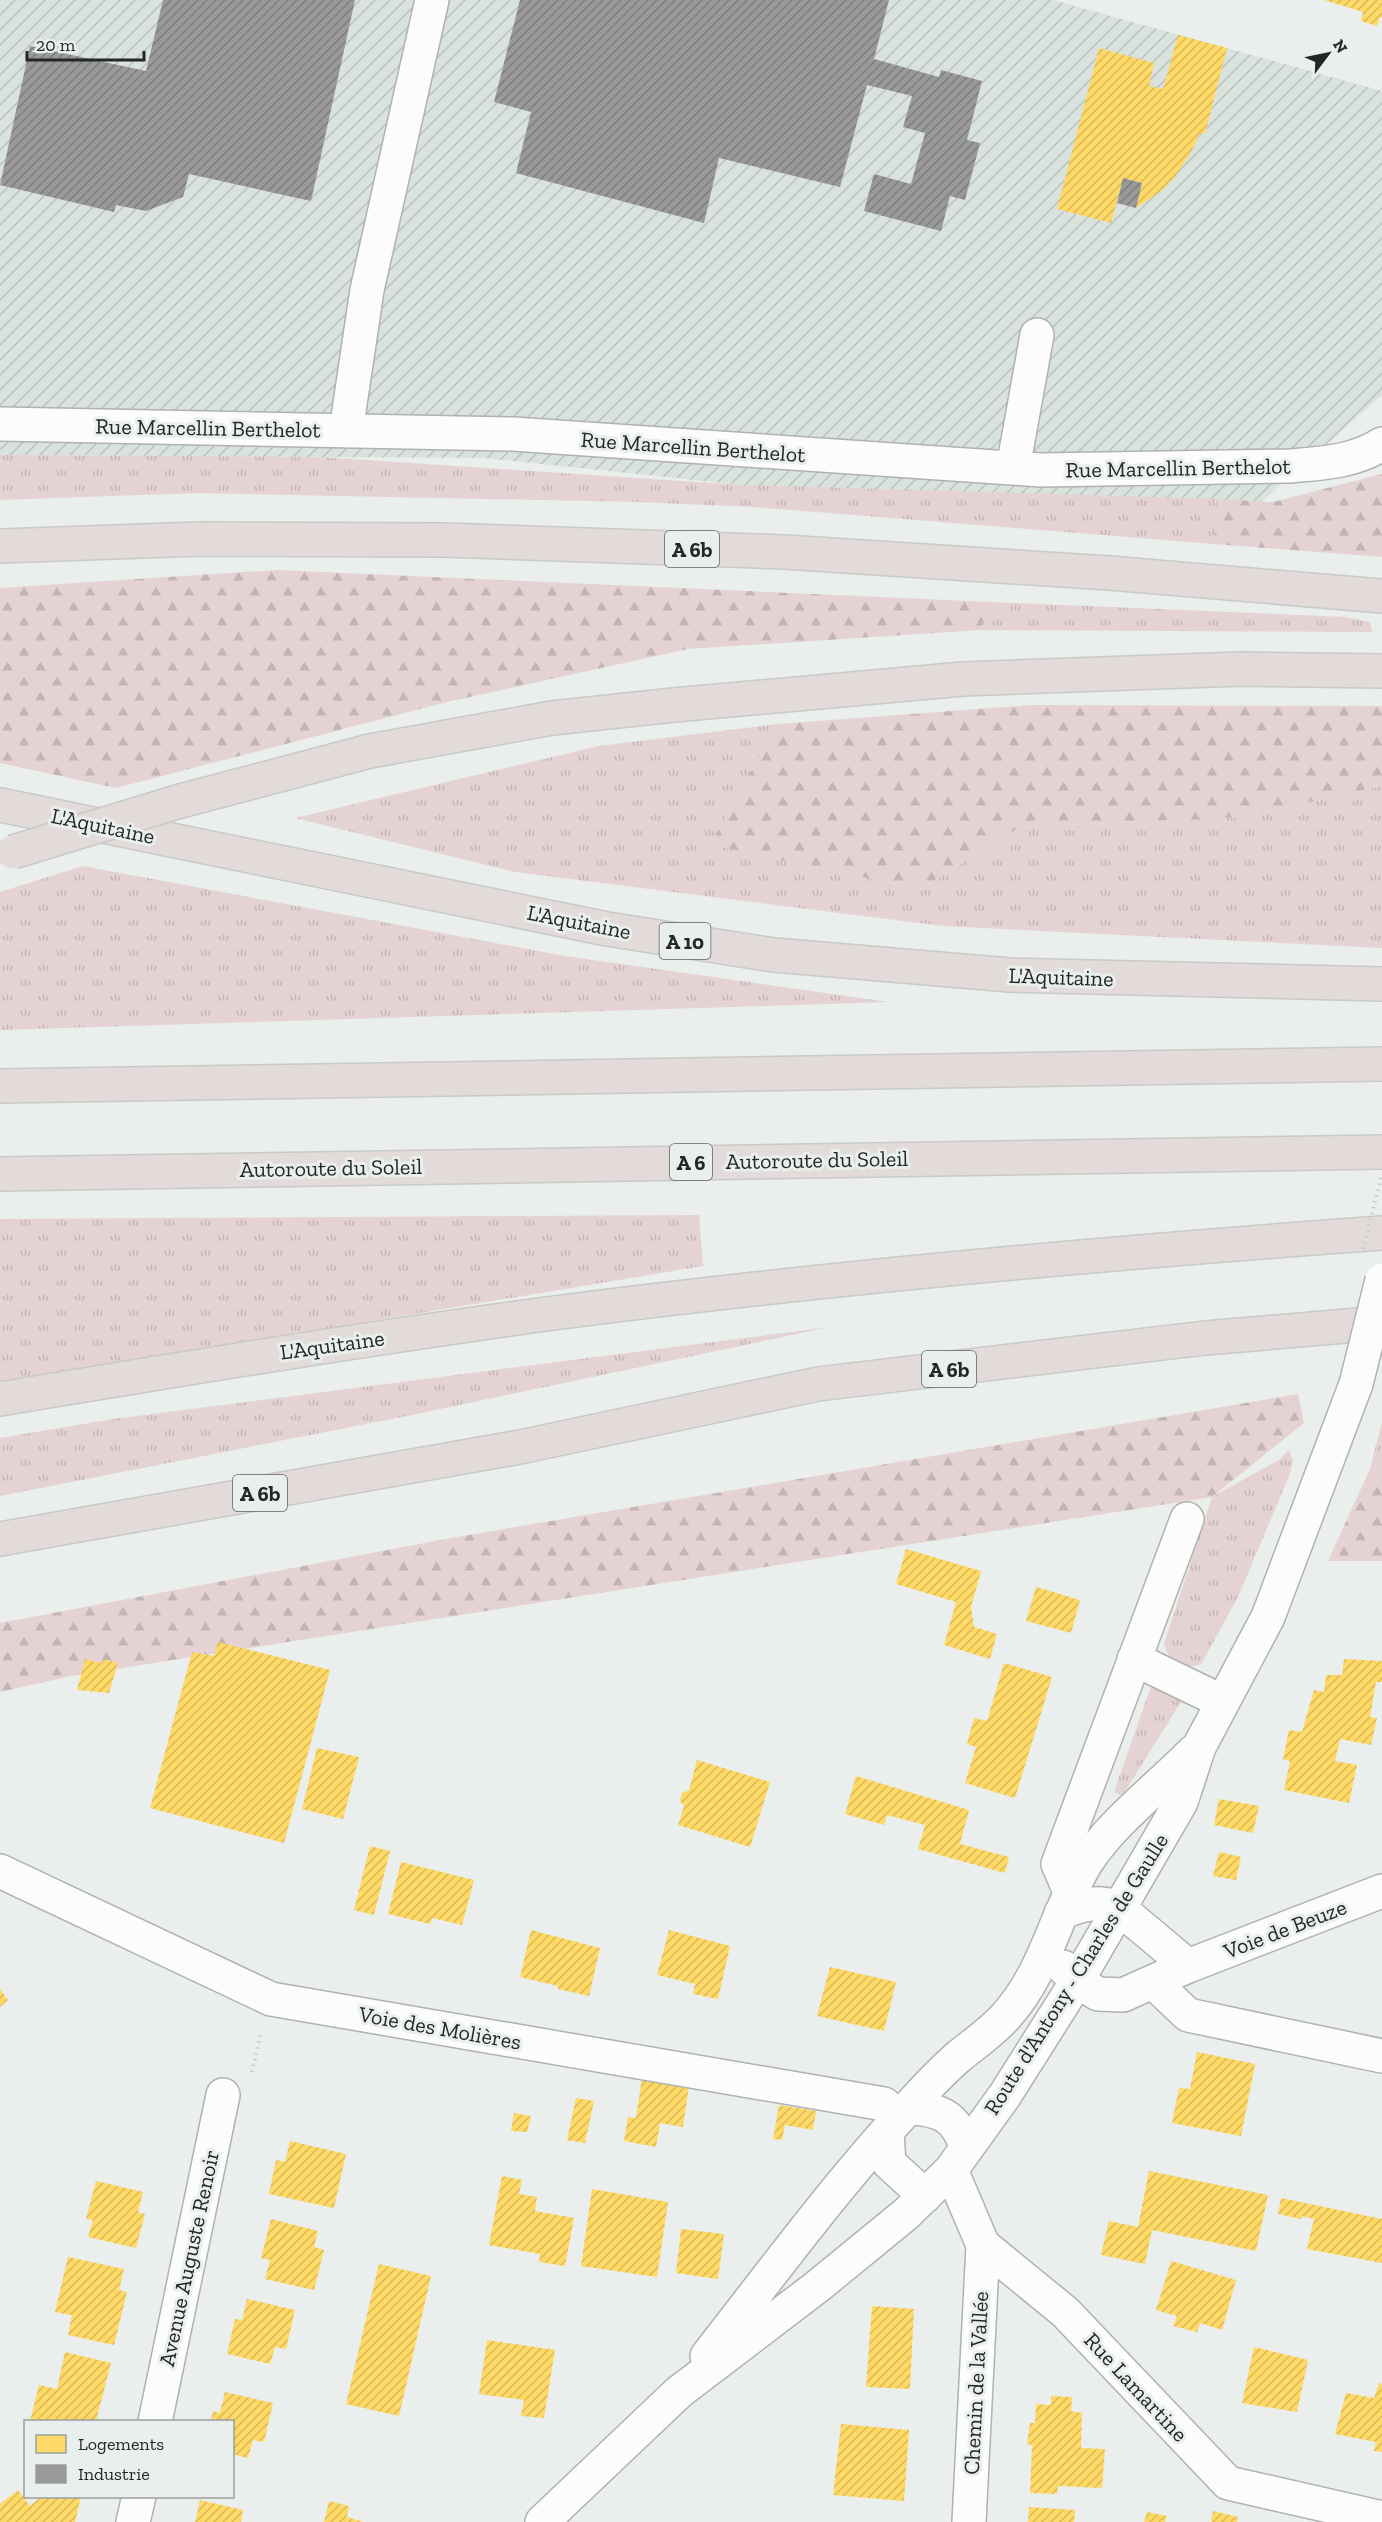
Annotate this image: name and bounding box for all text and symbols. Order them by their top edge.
scale bar [27,24,144,62]
north arrow [1298,24,1358,84]
text: 20 m [36,34,76,56]
text: N [1329,36,1352,57]
street label: Rue Marcellin Berthelot [95,413,322,443]
street label: Rue Marcellin Berthelot [580,426,807,468]
street label: Rue Marcellin Berthelot [1065,453,1292,483]
road number: A 6b [665,531,719,567]
street label: L'Aquitaine [49,802,157,850]
street label: L'Aquitaine [525,899,633,945]
road number: A 10 [660,923,710,959]
street label: L'Aquitaine [1008,962,1114,992]
road number: A 6 [670,1144,712,1180]
street label: Autoroute du Soleil [725,1145,909,1175]
street label: Autoroute du Soleil [239,1153,423,1183]
street label: L'Aquitaine [278,1324,386,1366]
road number: A 6b [922,1351,976,1387]
road number: A 6b [233,1475,287,1511]
street label: Route d'Antony - Charles de Gaulle [978,1828,1174,2120]
street label: Voie de Beuze [1219,1893,1350,1965]
street label: Voie des Molières [356,2000,523,2056]
street label: Avenue Auguste Renoir [153,2147,225,2369]
street label: Chemin de la Vallée [958,2291,994,2475]
street label: Rue Lamartine [1078,2327,1194,2447]
legend [24,2420,234,2498]
text: Logements [78,2433,164,2455]
text: Industrie [78,2463,150,2485]

